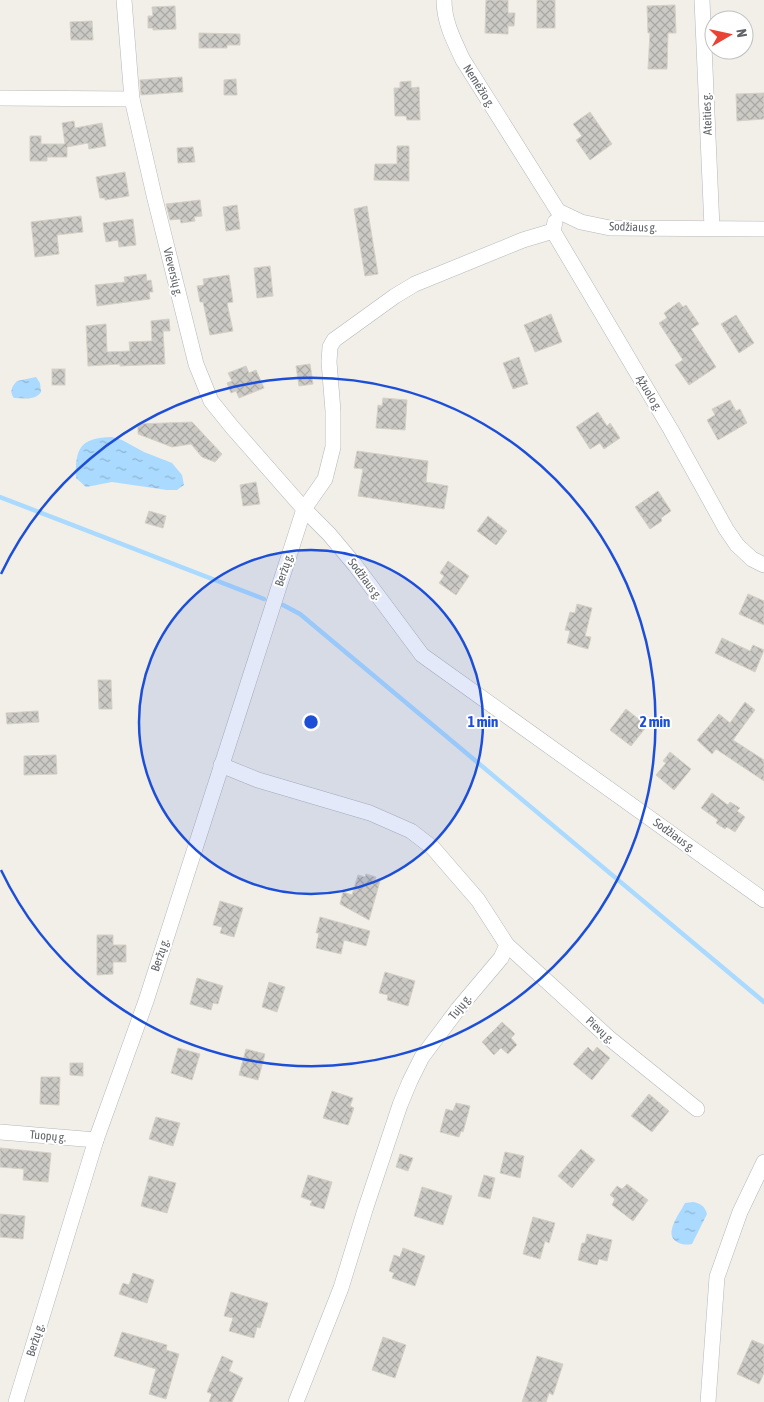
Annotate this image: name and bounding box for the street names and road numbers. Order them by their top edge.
street label: Nemėžio g. [460,62,498,110]
street label: Ateities g. [699,93,715,135]
street label: Sodžiaus g. [609,219,657,235]
street label: Vieversių g. [160,246,186,298]
street label: Ąžuolo g. [633,373,665,413]
street label: Beržų g. [272,552,296,588]
street label: Sodžiaus g. [345,556,385,602]
street label: Sodžiaus g. [650,815,698,855]
street label: Beržų g. [148,937,172,973]
street label: Tujų g. [446,992,474,1022]
street label: Pievų g. [583,1014,617,1046]
street label: Tuopų g. [29,1127,67,1145]
street label: Beržų g. [23,1322,47,1358]

